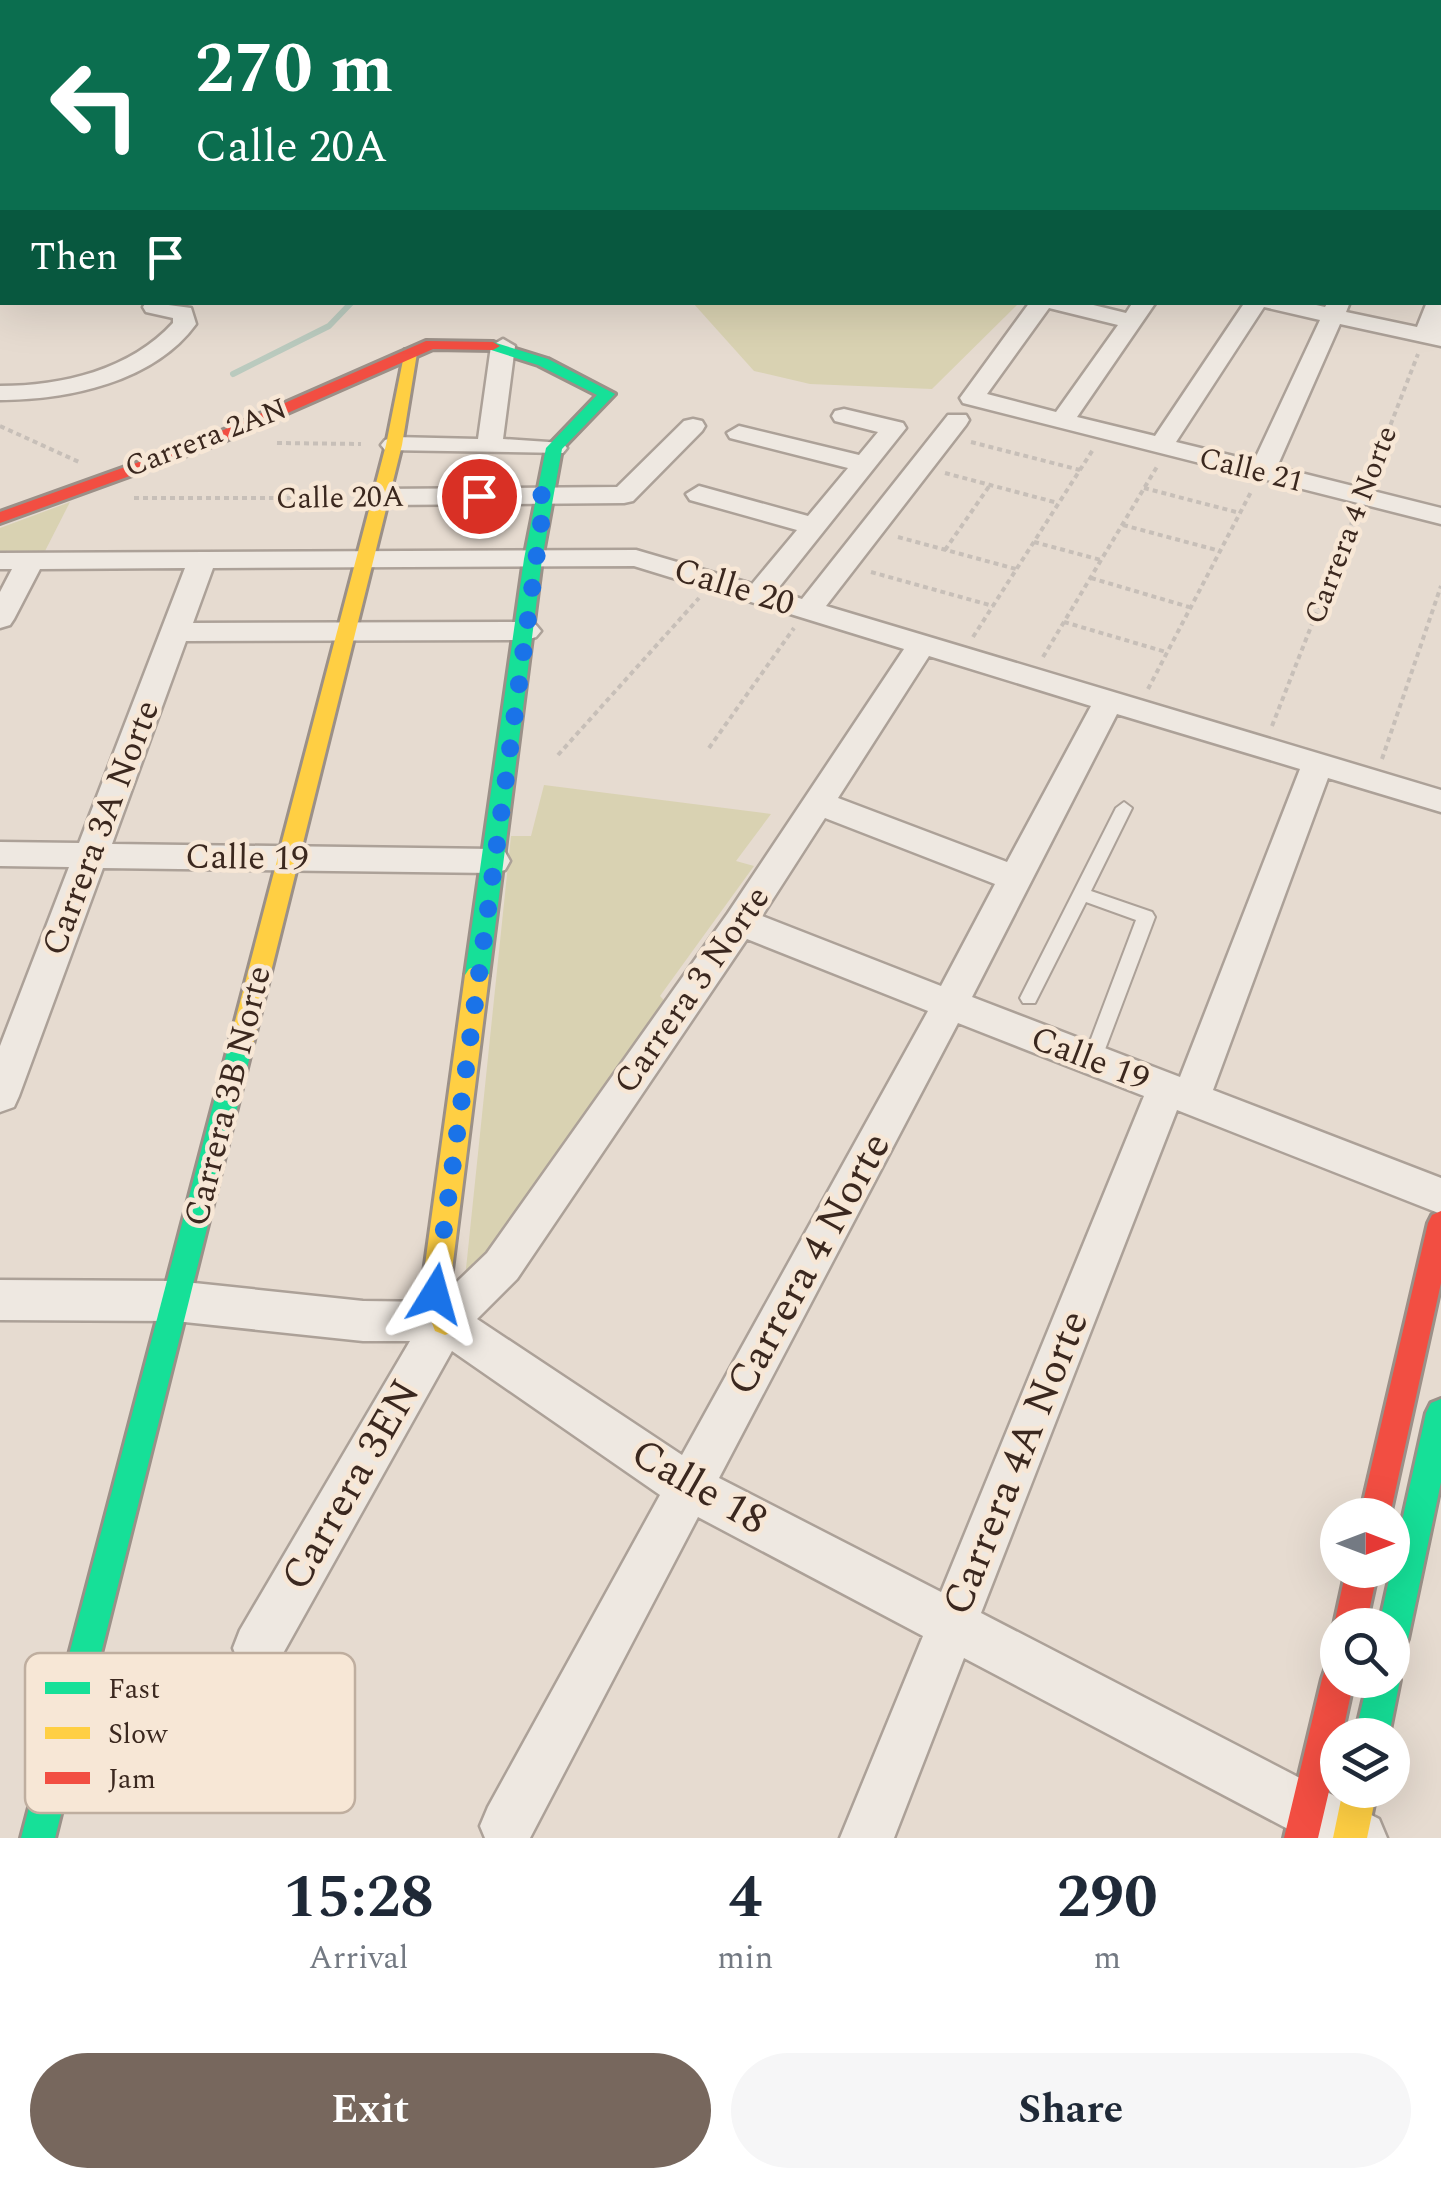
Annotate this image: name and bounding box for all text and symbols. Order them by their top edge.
text: 270 m [195,17,393,123]
icon: left [30,40,160,170]
text: Calle 20A [195,113,388,182]
text: Then [30,229,118,287]
icon: arrive [138,230,193,285]
street label: Carrera 2AN [118,386,294,490]
street label: Carrera 4 Norte [1292,419,1410,631]
street label: Calle 21 [1194,435,1308,505]
pin [437,454,522,539]
icon: arrive [452,469,507,524]
street label: Calle 20A [275,474,405,522]
street label: Calle 20 [667,544,801,630]
street label: Carrera 3A Norte [28,692,174,964]
street label: Calle 19 [185,830,309,886]
street label: Carrera 3 Norte [600,875,784,1105]
street label: Carrera 3B Norte [170,960,286,1232]
street label: Calle 19 [1023,1012,1157,1106]
street label: Carrera 4 Norte [711,1121,907,1407]
position arrow [383,1242,487,1346]
street label: Carrera 4A Norte [926,1301,1106,1625]
street label: Carrera 3EN [265,1368,437,1602]
street label: Calle 18 [619,1423,779,1551]
north arrow [1320,1498,1410,1588]
map controls [1320,1498,1410,1808]
button: search [1320,1608,1410,1698]
legend [25,1653,355,1813]
text: Fast [108,1668,160,1711]
text: Slow [108,1713,168,1756]
button: layers [1320,1718,1410,1808]
text: Jam [108,1758,156,1801]
text: 15:28 [283,1852,434,1944]
text: 4 [729,1852,762,1944]
text: 290 [1057,1852,1158,1944]
text: Arrival [309,1934,409,1983]
text: min [717,1934,773,1983]
text: m [1093,1934,1121,1983]
button: Exit [30,2053,711,2168]
button: Share [731,2053,1411,2168]

